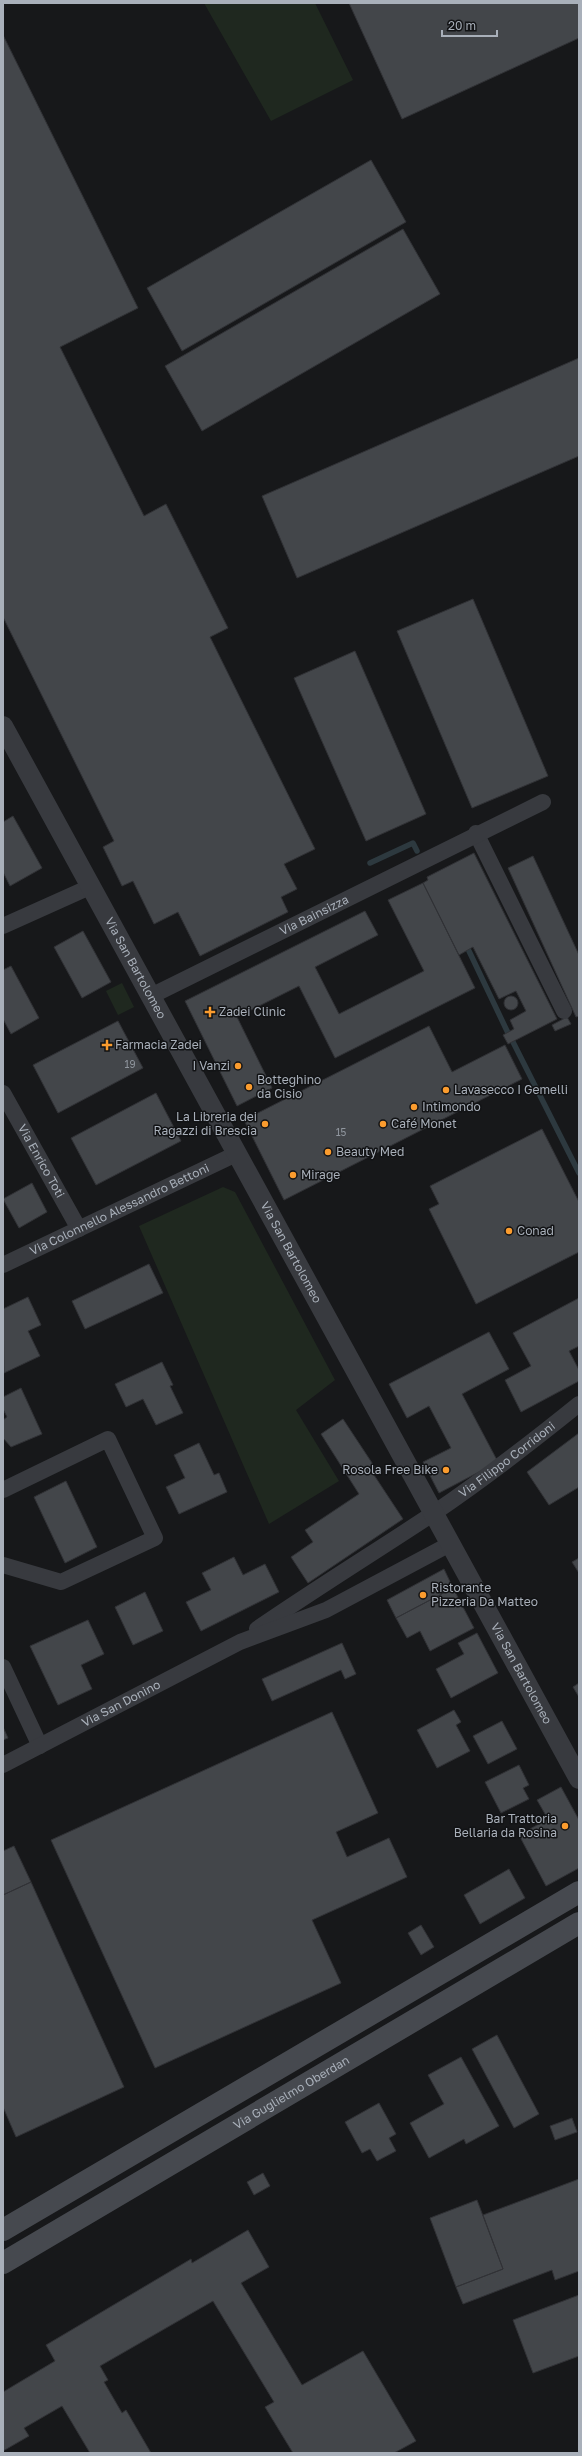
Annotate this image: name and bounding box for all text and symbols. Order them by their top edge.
scale bar [442,12,497,38]
text: 20 m [448,18,476,33]
street label: Via Bainsizza [277,891,351,938]
street label: Via San Bartolomeo [102,915,170,1021]
place label: Zadei Clinic [219,1004,286,1019]
marker: Zadei Clinic [204,1006,216,1018]
place label: Farmacia Zadei [115,1037,202,1052]
marker: Farmacia Zadei [102,1040,112,1050]
house number: 19 [125,1058,135,1070]
place label: I Vanzi [192,1058,230,1073]
marker: I Vanzi [233,1061,243,1071]
place label: Botteghino da Cisio [257,1072,321,1101]
marker: Botteghino da Cisio [244,1082,254,1092]
place label: Lavasecco I Gemelli [454,1082,568,1097]
marker: Lavasecco I Gemelli [441,1085,451,1095]
place label: Intimondo [422,1099,481,1114]
marker: Intimondo [409,1102,419,1112]
place label: La Libreria dei Ragazzi di Brescia [153,1109,257,1138]
place label: Café Monet [391,1116,457,1131]
marker: La Libreria dei Ragazzi di Brescia [260,1119,270,1129]
marker: Café Monet [378,1119,388,1129]
street label: Via Enrico Toti [15,1121,68,1200]
house number: 15 [336,1126,347,1138]
place label: Beauty Med [336,1144,404,1159]
marker: Beauty Med [323,1147,333,1157]
street label: Via Colonnello Alessandro Bettoni [27,1160,211,1258]
place label: Mirage [301,1167,340,1182]
marker: Mirage [288,1170,298,1180]
street label: Via San Bartolomeo [258,1199,325,1306]
place label: Conad [517,1223,554,1238]
marker: Conad [504,1226,514,1236]
street label: Via Filippo Corridoni [456,1418,558,1500]
place label: Rosola Free Bike [342,1462,438,1477]
marker: Rosola Free Bike [441,1465,451,1475]
place label: Ristorante Pizzeria Da Matteo [431,1580,538,1609]
marker: Ristorante Pizzeria Da Matteo [418,1590,428,1600]
street label: Via San Bartolomeo [488,1620,556,1727]
street label: Via San Donino [79,1677,163,1730]
place label: Bar Trattoria Bellaria da Rosina [454,1811,557,1840]
marker: Bar Trattoria Bellaria da Rosina [560,1821,570,1831]
street label: Via Guglielmo Oberdan [230,2052,352,2132]

